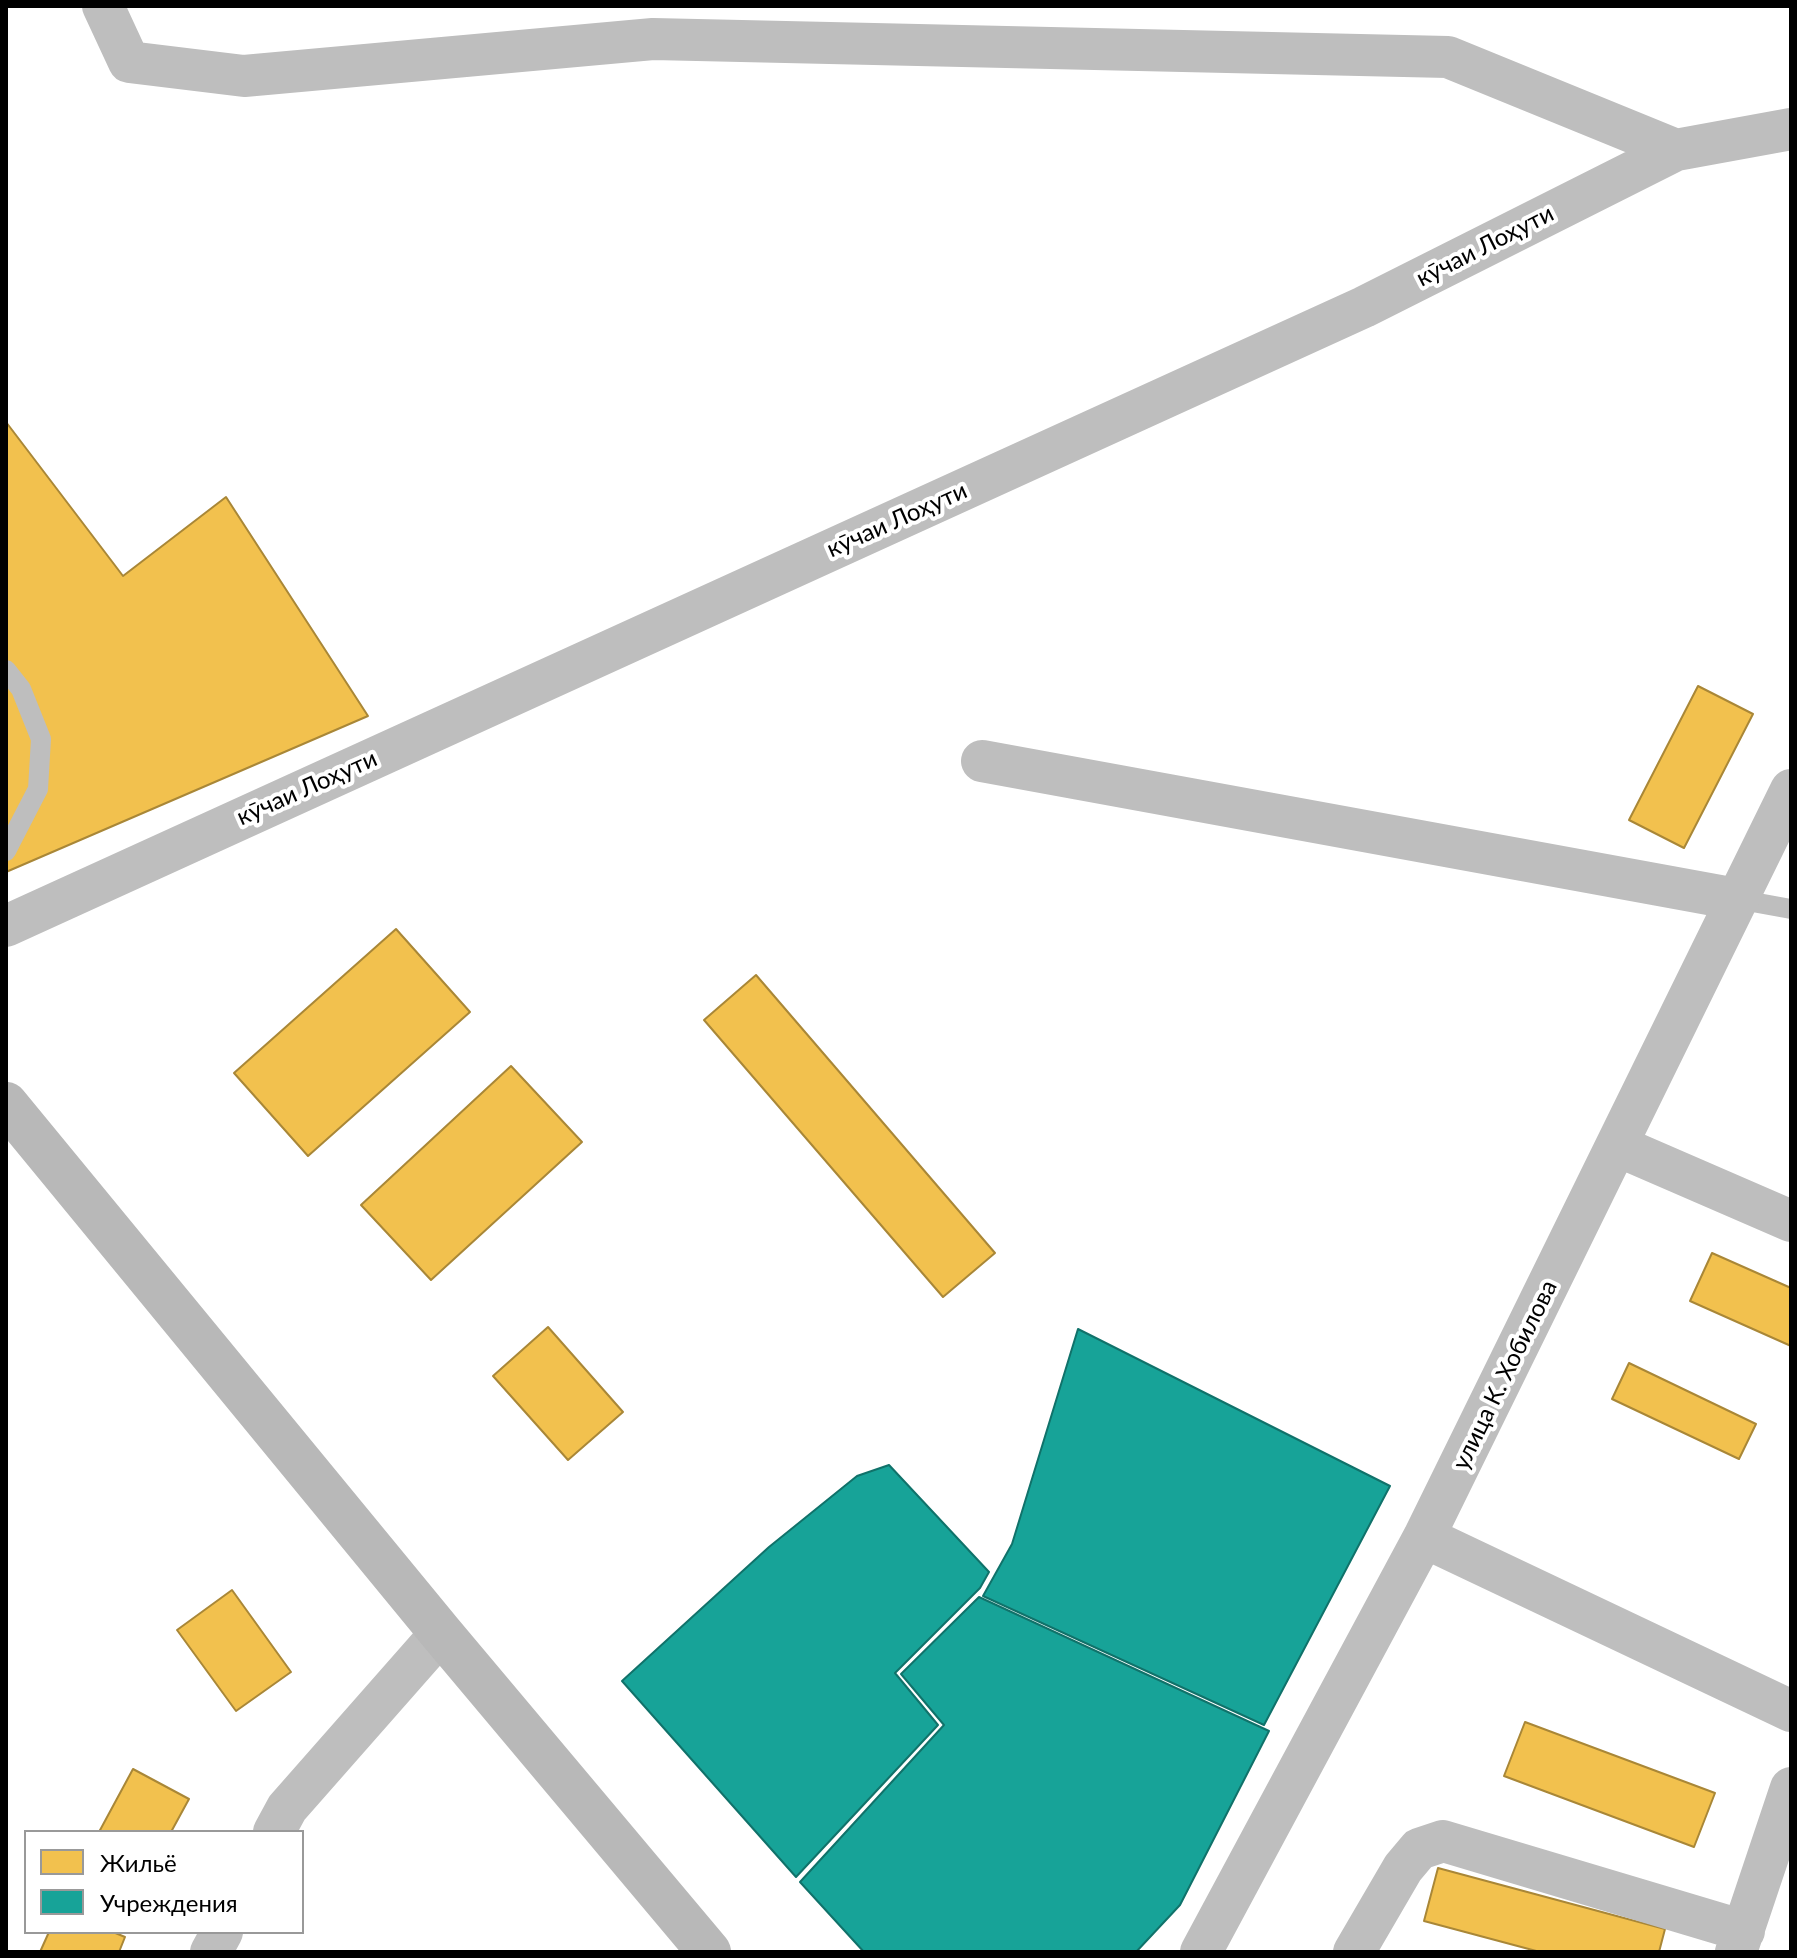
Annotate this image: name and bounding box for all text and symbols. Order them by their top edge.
street label: кӯчаи Лоҳути [1411,199,1559,293]
street label: кӯчаи Лоҳути [822,476,972,564]
street label: кӯчаи Лоҳути [232,744,382,832]
street label: улица К. Хобилова [1447,1276,1563,1474]
legend [24,1830,304,1934]
text: Жильё [100,1848,177,1877]
text: Учреждения [100,1888,238,1917]

